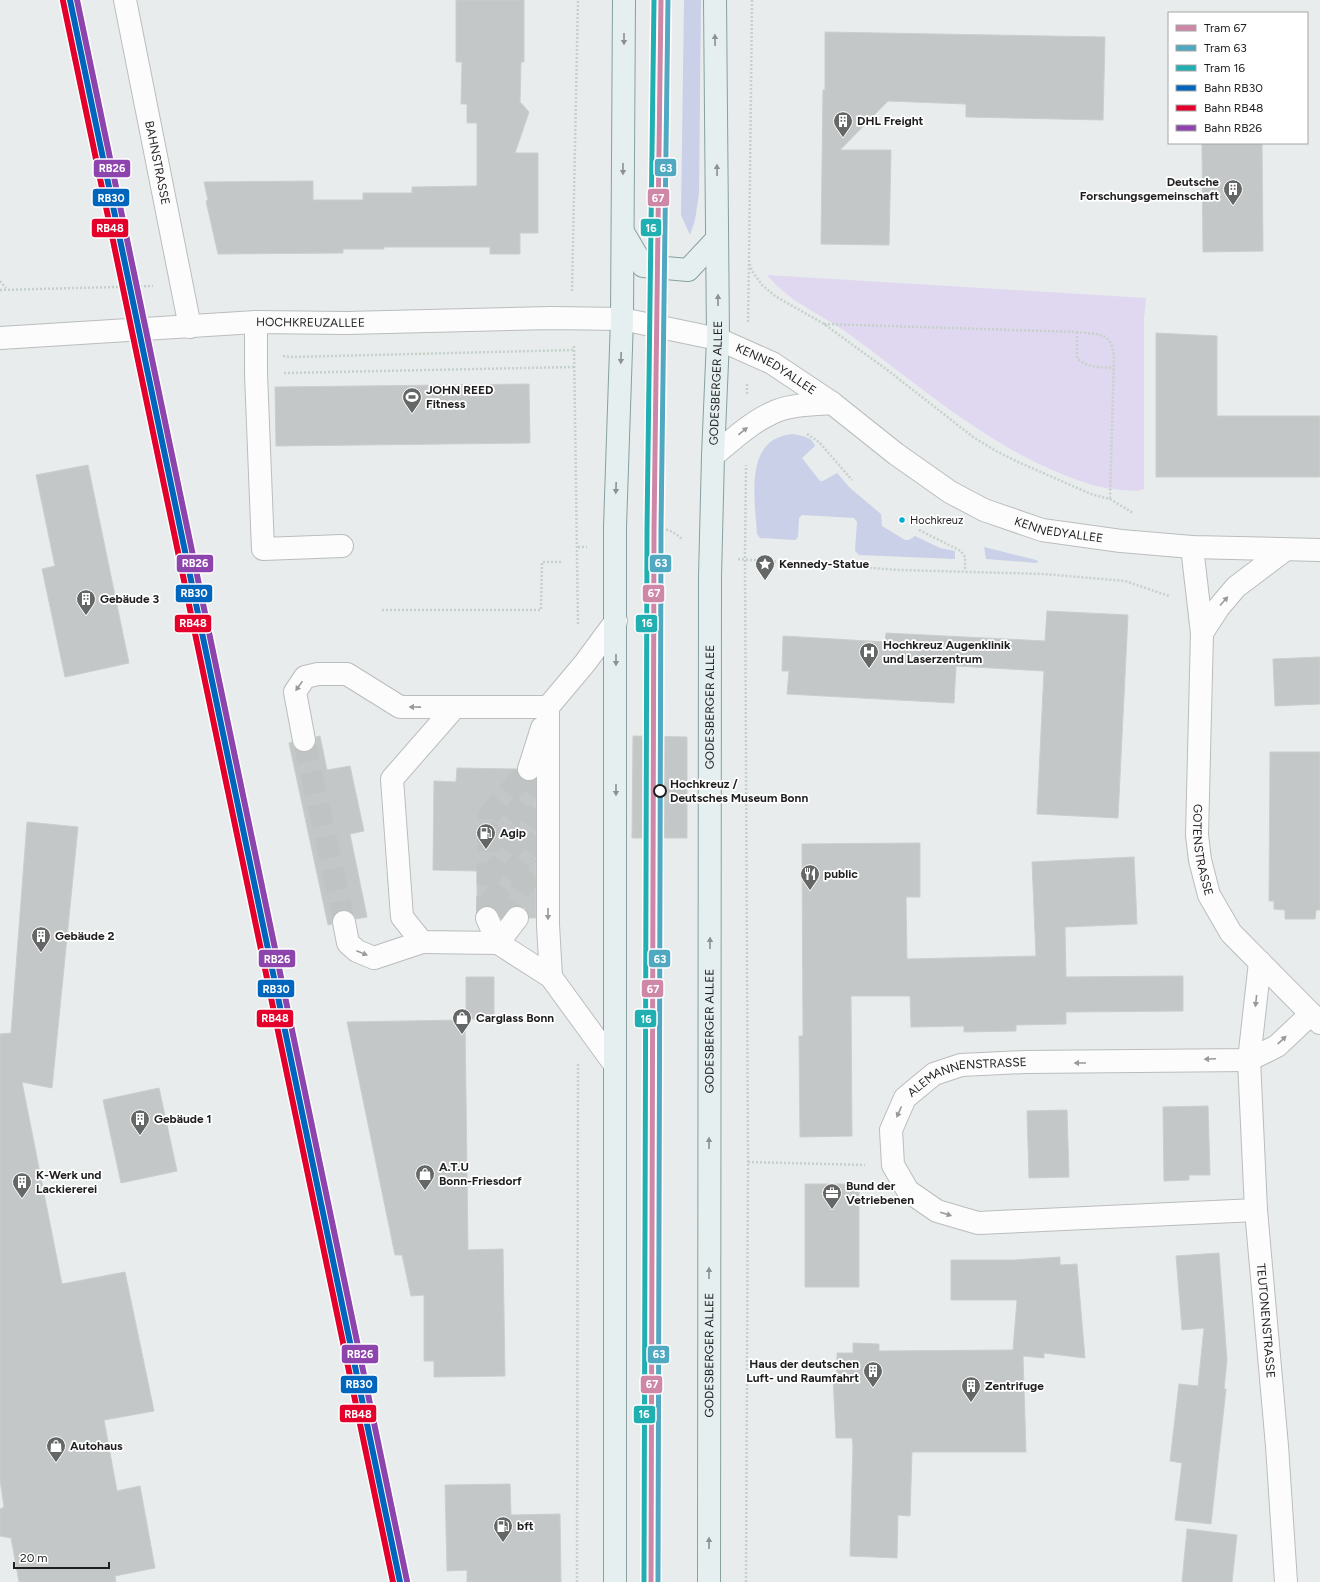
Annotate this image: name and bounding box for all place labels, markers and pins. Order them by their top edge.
building icon: DHL Freight [832,110,854,138]
place label: DHL Freight [857,114,924,128]
place label: Deutsche Forschungsgemeinschaft [1080,175,1219,203]
building icon: Deutsche Forschungsgemeinschaft [1222,178,1244,206]
place label: JOHN REED Fitness [426,383,493,411]
sports icon: JOHN REED Fitness [401,386,423,414]
place label: Hochkreuz [910,514,963,527]
marker: Hochkreuz [897,515,907,525]
place icon: Kennedy-Statue [754,553,776,581]
place label: Kennedy-Statue [779,557,870,571]
building icon: Gebäude 3 [75,588,97,616]
place label: Gebäude 3 [100,592,160,606]
place label: Hochkreuz Augenklinik und Laserzentrum [883,638,1011,666]
hospital icon: Hochkreuz Augenklinik und Laserzentrum [858,641,880,669]
place label: Hochkreuz / Deutsches Museum Bonn [670,777,808,805]
marker: Hochkreuz / Deutsches Museum Bonn [653,784,667,798]
fuel station icon: Agip [475,822,497,850]
place label: Agip [500,826,526,840]
restaurant icon: public [799,863,821,891]
place label: public [824,867,858,881]
building icon: Gebäude 2 [30,925,52,953]
place label: Gebäude 2 [55,929,115,943]
shop icon: Carglass Bonn [451,1007,473,1035]
place label: Carglass Bonn [476,1011,554,1025]
building icon: Gebäude 1 [129,1108,151,1136]
place label: Gebäude 1 [154,1112,212,1126]
place label: A.T.U Bonn-Friesdorf [439,1160,522,1188]
shop icon: A.T.U Bonn-Friesdorf [414,1163,436,1191]
place label: K-Werk und Lackiererei [36,1168,101,1196]
building icon: K-Werk und Lackiererei [11,1171,33,1199]
place label: Bund der Vetriebenen [846,1179,914,1207]
office icon: Bund der Vetriebenen [821,1182,843,1210]
place label: Haus der deutschen Luft- und Raumfahrt [746,1357,859,1385]
building icon: Haus der deutschen Luft- und Raumfahrt [862,1360,884,1388]
building icon: Zentrifuge [960,1375,982,1403]
place label: Zentrifuge [985,1379,1044,1393]
shop icon: Autohaus [45,1435,67,1463]
place label: Autohaus [70,1439,123,1453]
fuel station icon: bft [492,1515,514,1543]
place label: bft [517,1519,534,1533]

